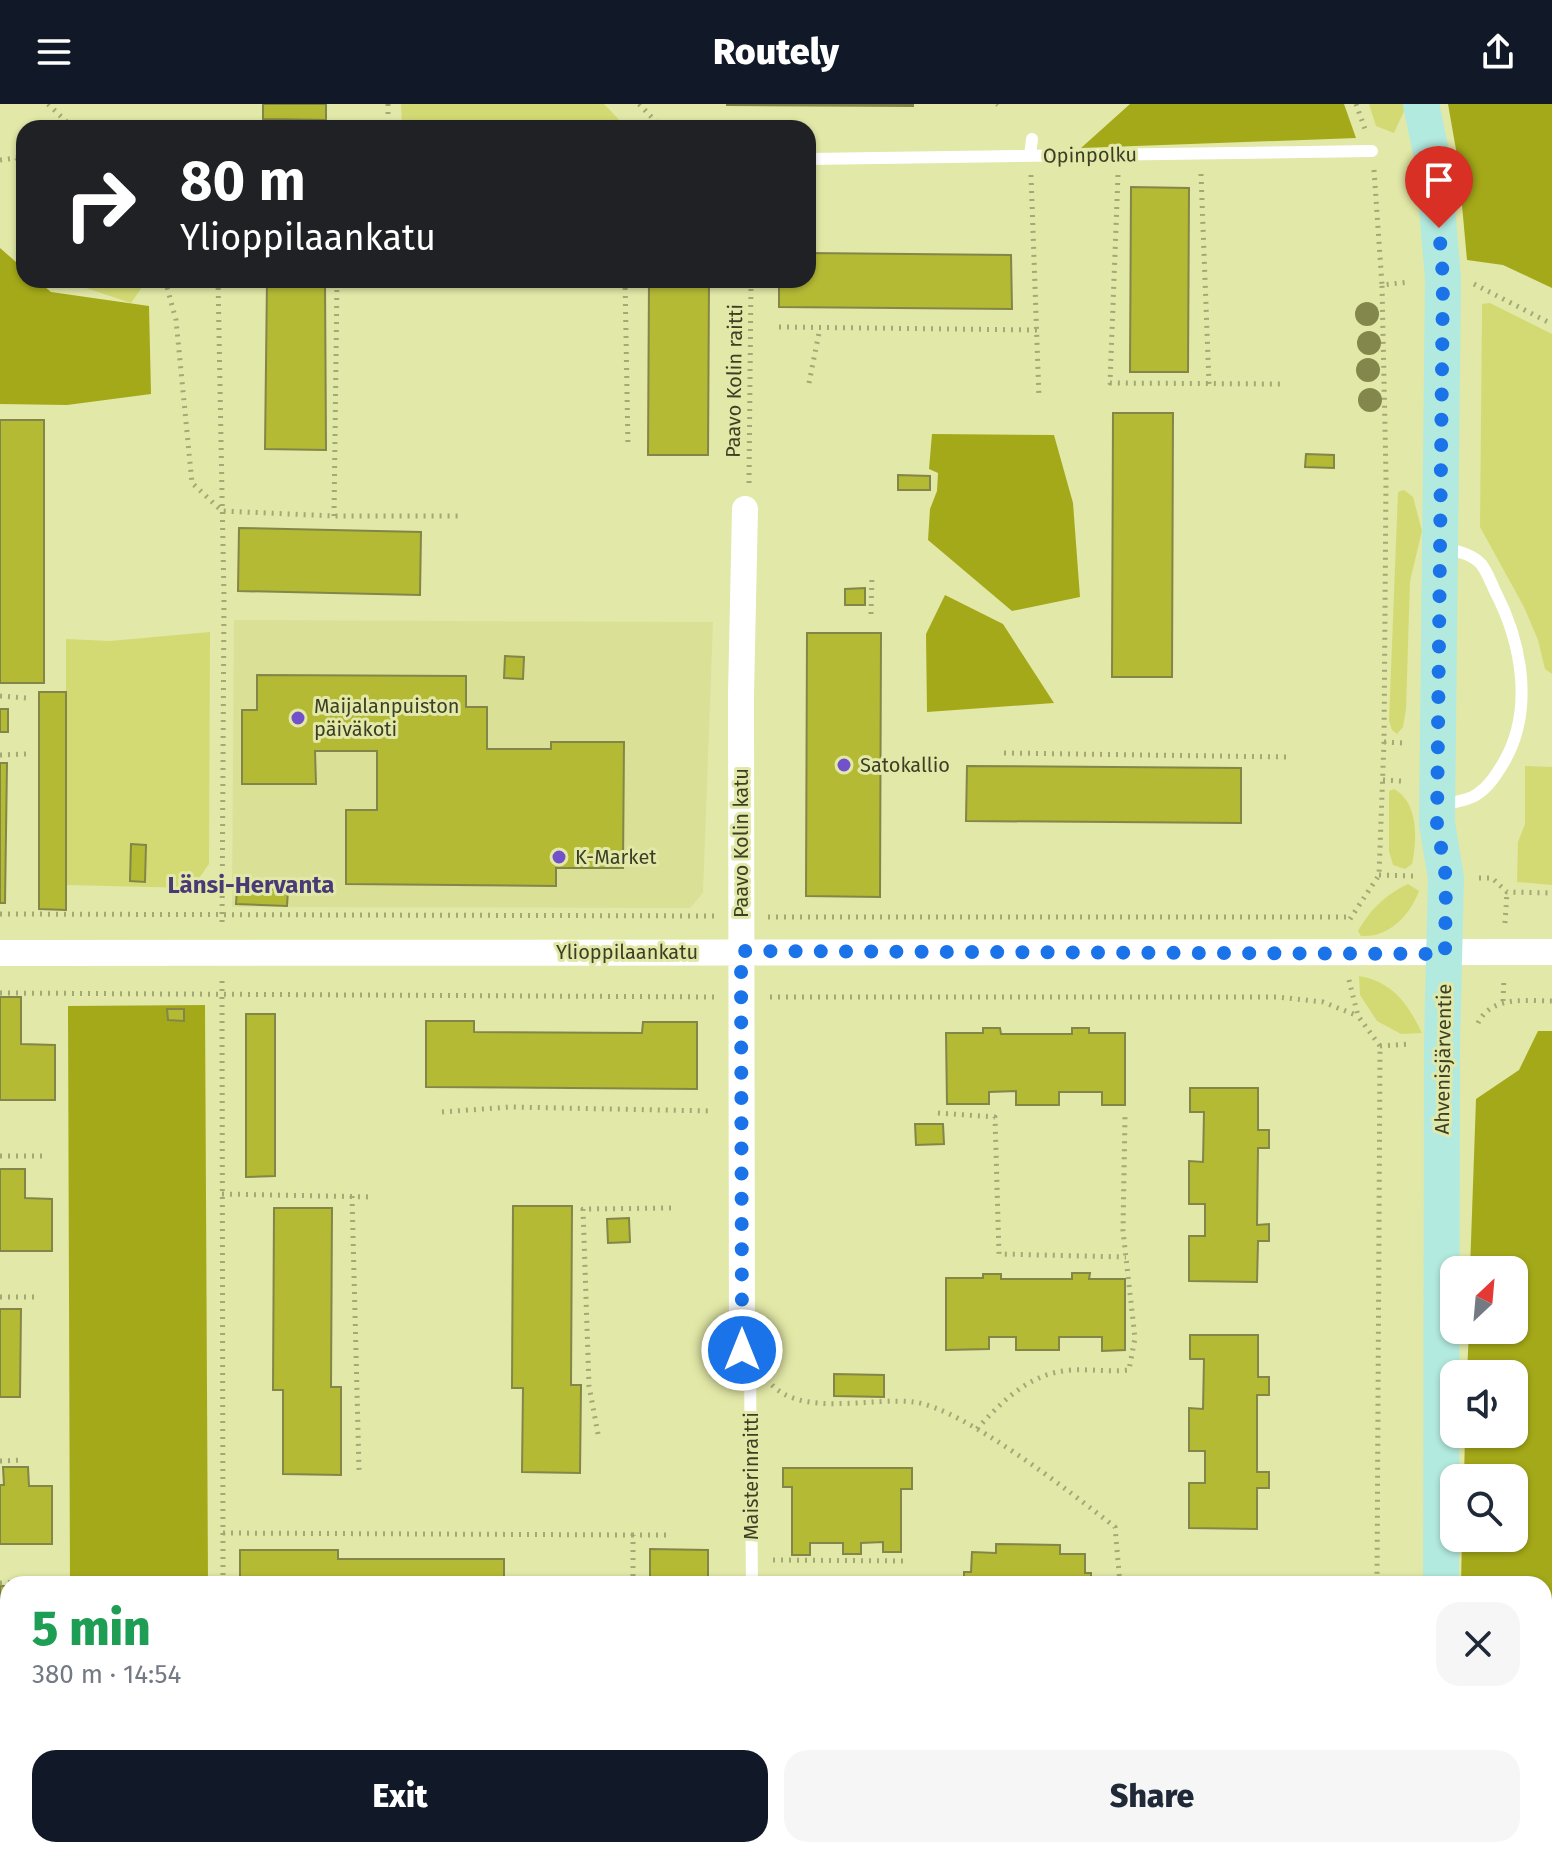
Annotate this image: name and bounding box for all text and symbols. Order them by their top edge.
icon: menu [32,30,76,74]
text: Routely [713,30,839,74]
icon: share [1476,30,1520,74]
street label: Opinpolku [1043,142,1137,168]
pin [1405,146,1473,228]
text: 80 m [180,148,306,215]
icon: right [48,152,152,256]
icon: arrive [1417,158,1461,202]
text: Ylioppilaankatu [180,216,436,260]
street label: Paavo Kolin raitti [721,304,747,458]
place label: Maijalanpuiston päiväkoti [314,694,460,741]
marker: Maijalanpuiston päiväkoti [289,709,307,727]
place label: Satokallio [860,753,950,777]
marker: Satokallio [835,756,853,774]
street label: Paavo Kolin katu [729,768,753,918]
place label: K-Market [575,845,657,869]
marker: K-Market [550,848,568,866]
district label: Länsi-Hervanta [168,871,334,899]
street label: Ylioppilaankatu [556,940,698,964]
street label: Ahvenisjärventie [1430,983,1456,1135]
north arrow [1440,1256,1528,1344]
map controls [1440,1256,1528,1552]
position arrow [700,1308,784,1392]
button: sound [1440,1360,1528,1448]
street label: Maisterinraitti [739,1412,763,1540]
button: search [1440,1464,1528,1552]
text: 5 min [32,1600,151,1658]
button: close [1436,1602,1520,1686]
text: 380 m · 14:54 [32,1659,181,1690]
button: Exit [32,1750,768,1842]
button: Share [784,1750,1520,1842]

